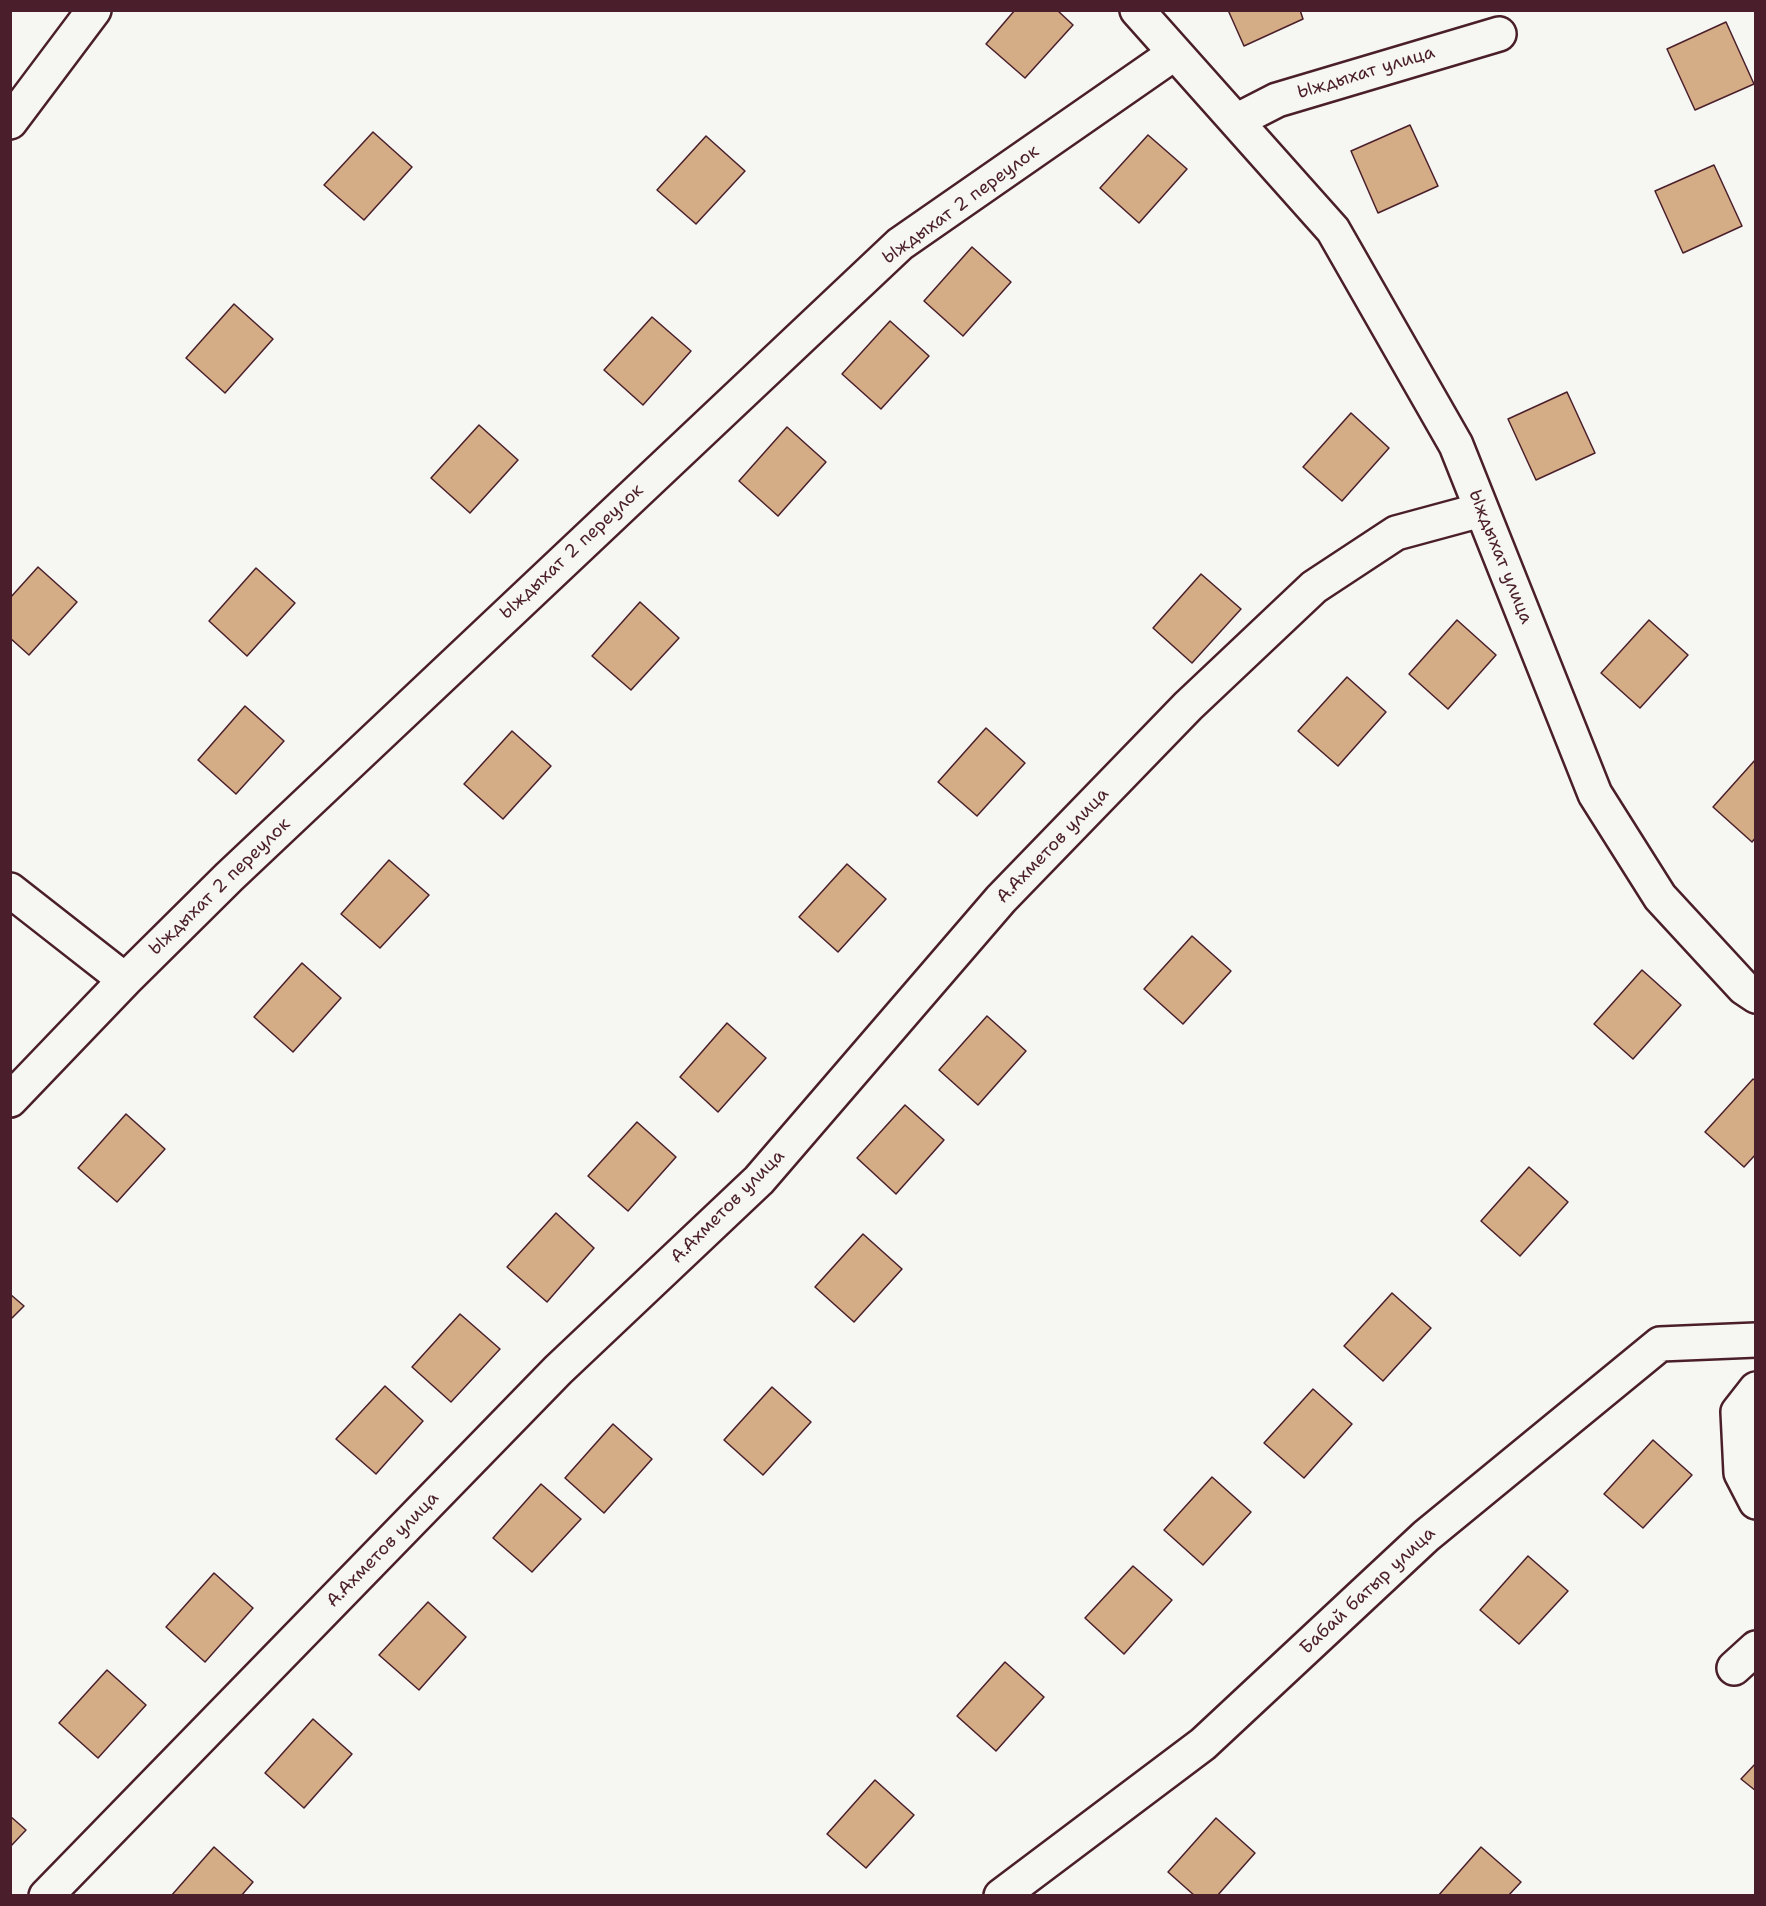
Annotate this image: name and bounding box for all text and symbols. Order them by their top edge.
street label: Ыждыхат улица [1295,42,1437,104]
street label: Ыждыхат 2 переулок [878,141,1044,269]
street label: Ыждыхат 2 переулок [496,480,648,624]
street label: Ыждыхат улица [1463,487,1537,627]
street label: А.Ахметов улица [992,784,1114,908]
street label: Ыждыхат 2 переулок [145,814,295,960]
street label: А.Ахметов улица [667,1146,789,1268]
street label: А.Ахметов улица [322,1488,444,1612]
street label: Бабай батыр улица [1296,1523,1440,1659]

